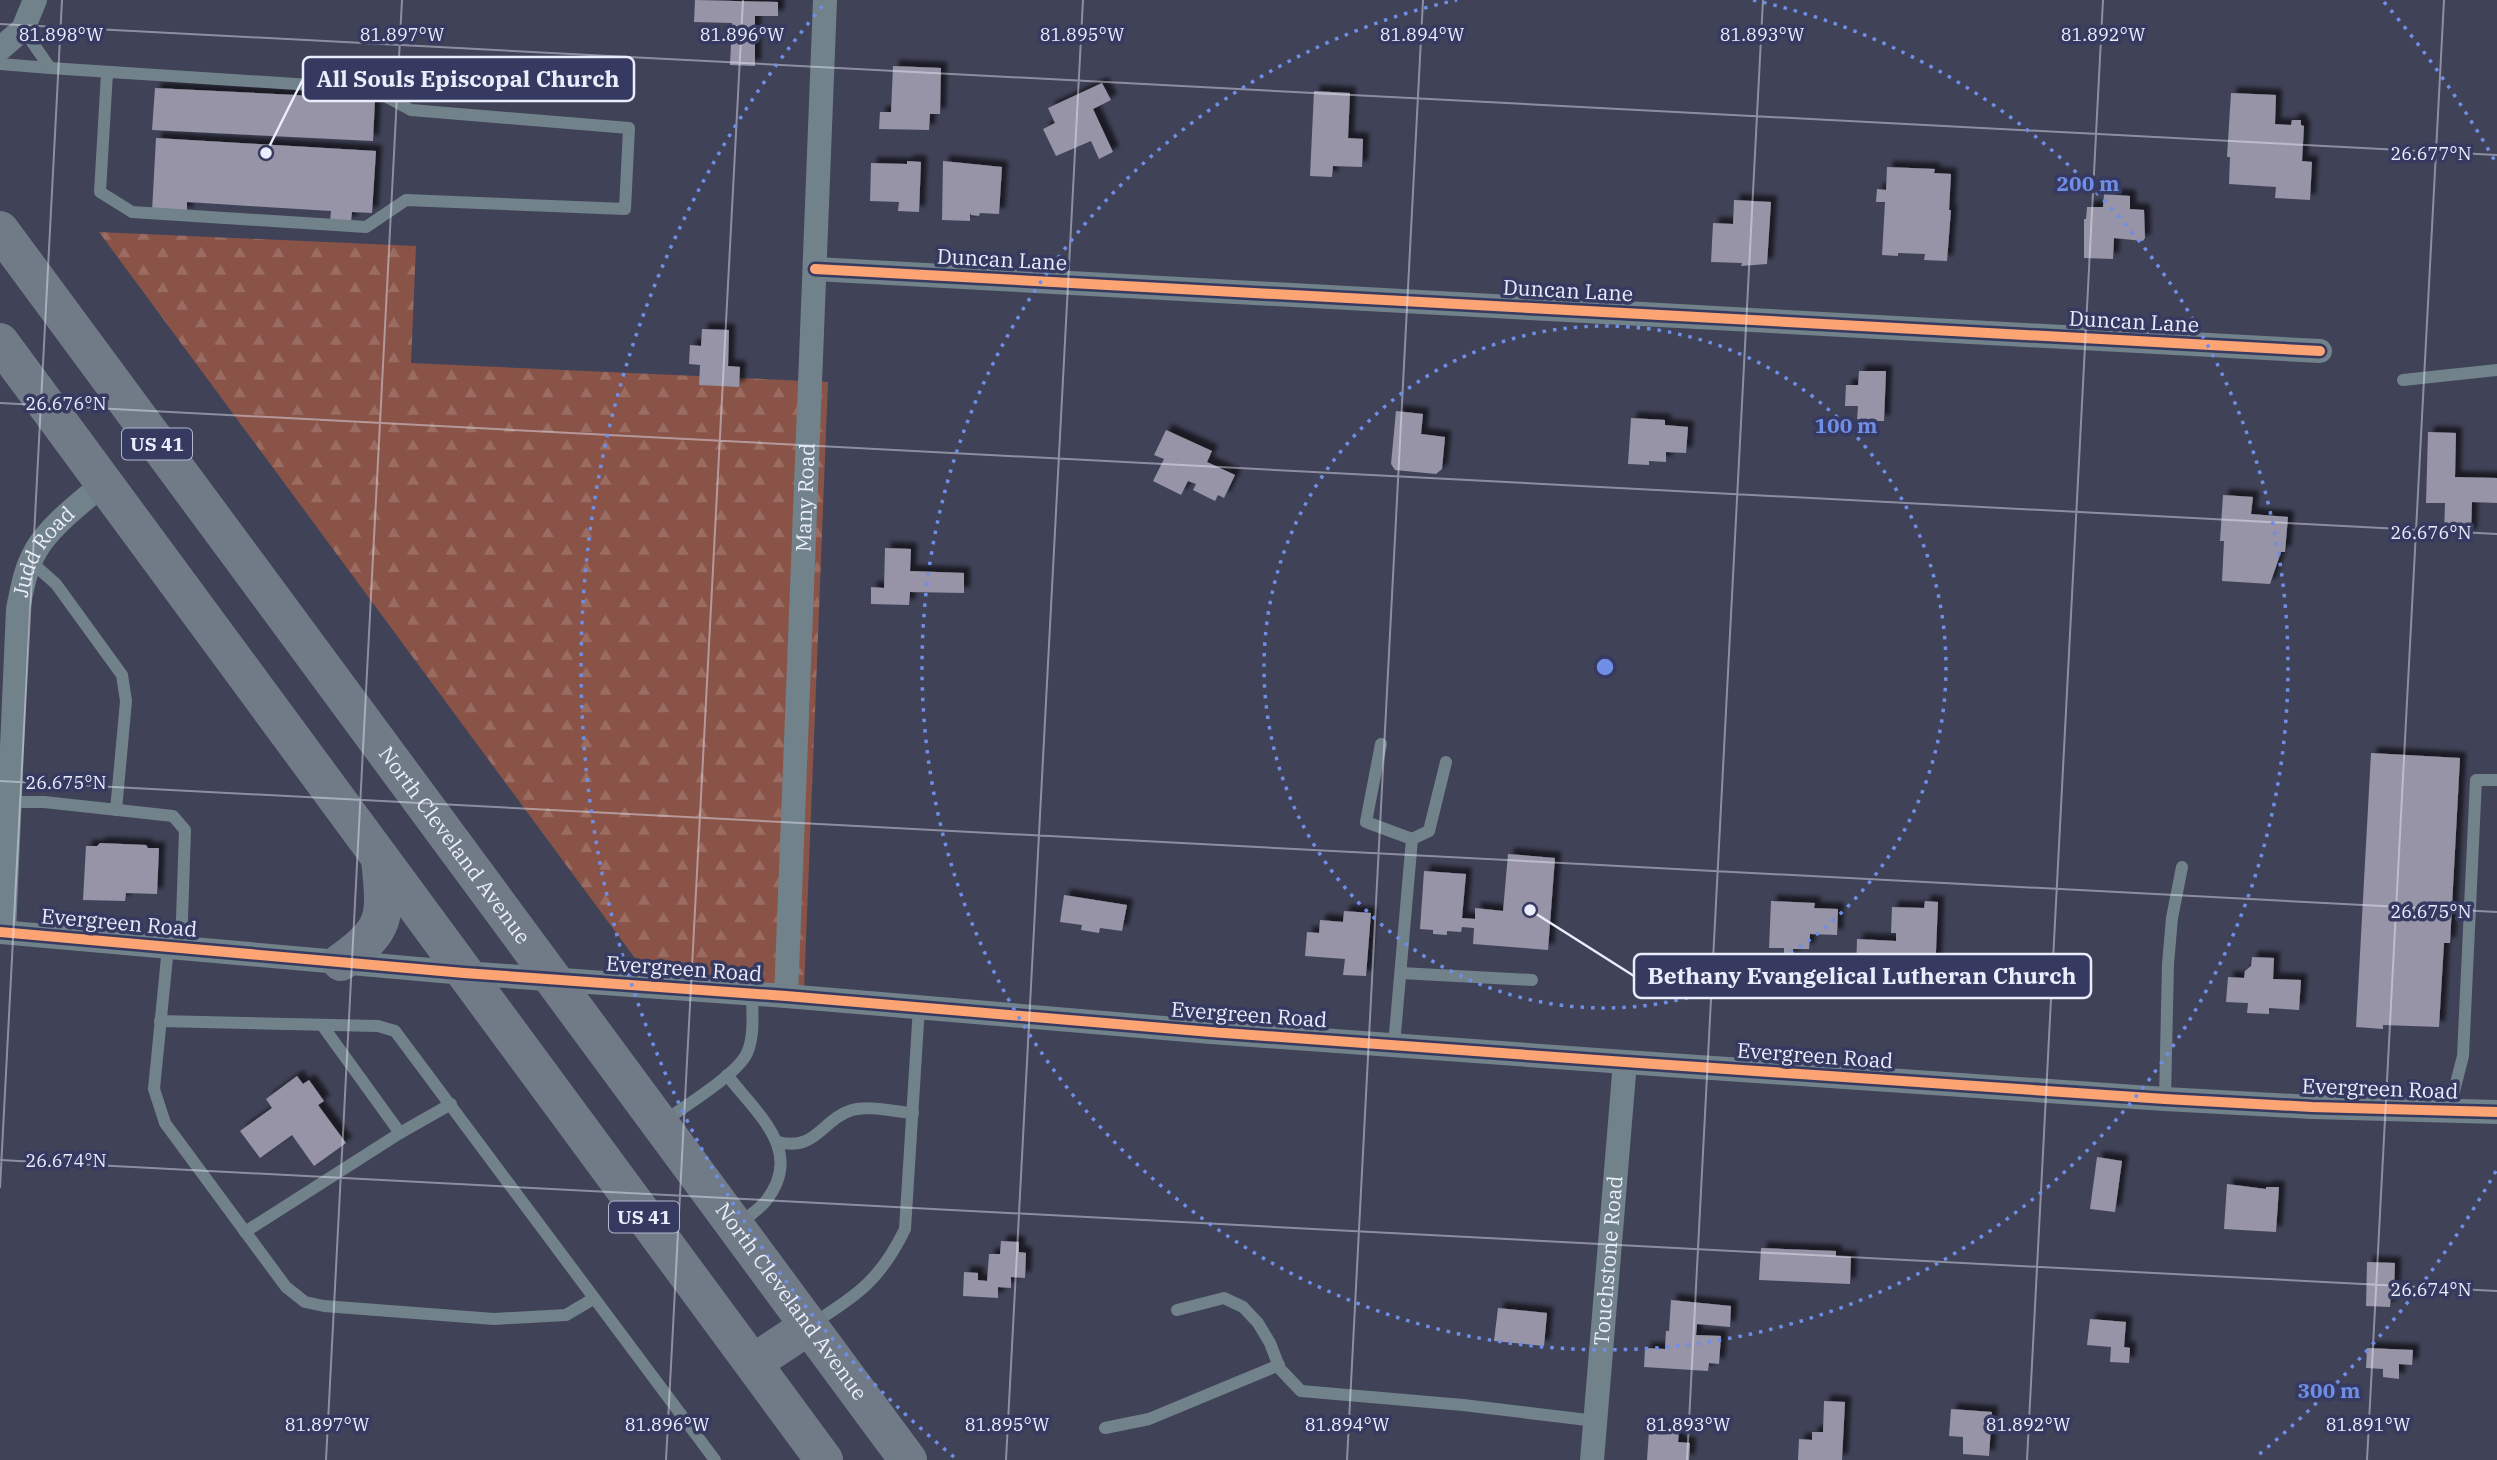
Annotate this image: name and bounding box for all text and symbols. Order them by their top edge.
text: 81.898°W [19,23,104,46]
text: 81.897°W [360,23,445,46]
text: 81.896°W [700,23,785,46]
text: 81.895°W [1040,23,1125,46]
text: 81.894°W [1380,23,1465,46]
text: 81.893°W [1720,23,1805,46]
text: 81.892°W [2061,23,2146,46]
callout: All Souls Episcopal Church [303,57,634,101]
text: All Souls Episcopal Church [317,63,619,93]
text: 26.677°N [2390,142,2472,165]
text: 200 m [2056,169,2120,197]
street label: Duncan Lane [936,242,1068,276]
street label: Duncan Lane [1502,273,1634,307]
street label: Duncan Lane [2068,304,2200,338]
text: 26.676°N [25,392,107,415]
text: 100 m [1814,411,1878,439]
road number: US 41 [122,428,192,460]
street label: Many Road [788,442,821,552]
street label: Judd Road [6,499,80,600]
text: 26.676°N [2390,521,2472,544]
centre of rings [1593,655,1617,679]
street label: North Cleveland Avenue [373,740,537,949]
text: 26.675°N [25,771,107,794]
text: 26.675°N [2390,900,2472,923]
street label: Evergreen Road [40,901,199,943]
street label: Evergreen Road [605,949,763,987]
callout: Bethany Evangelical Lutheran Church [1634,954,2091,998]
text: Bethany Evangelical Lutheran Church [1648,960,2077,990]
street label: Evergreen Road [1170,995,1328,1033]
street label: Evergreen Road [1736,1036,1894,1074]
street label: Evergreen Road [2301,1071,2459,1105]
text: 26.674°N [25,1149,107,1172]
street label: Touchstone Road [1587,1174,1629,1347]
street label: North Cleveland Avenue [710,1196,874,1406]
road number: US 41 [609,1202,679,1232]
text: 26.674°N [2390,1278,2472,1301]
text: 300 m [2297,1376,2361,1404]
text: 81.897°W [285,1413,370,1436]
text: 81.896°W [625,1413,710,1436]
text: 81.895°W [965,1413,1050,1436]
text: 81.894°W [1305,1413,1390,1436]
text: 81.893°W [1646,1413,1731,1436]
text: 81.892°W [1986,1413,2071,1436]
text: 81.891°W [2326,1413,2411,1436]

